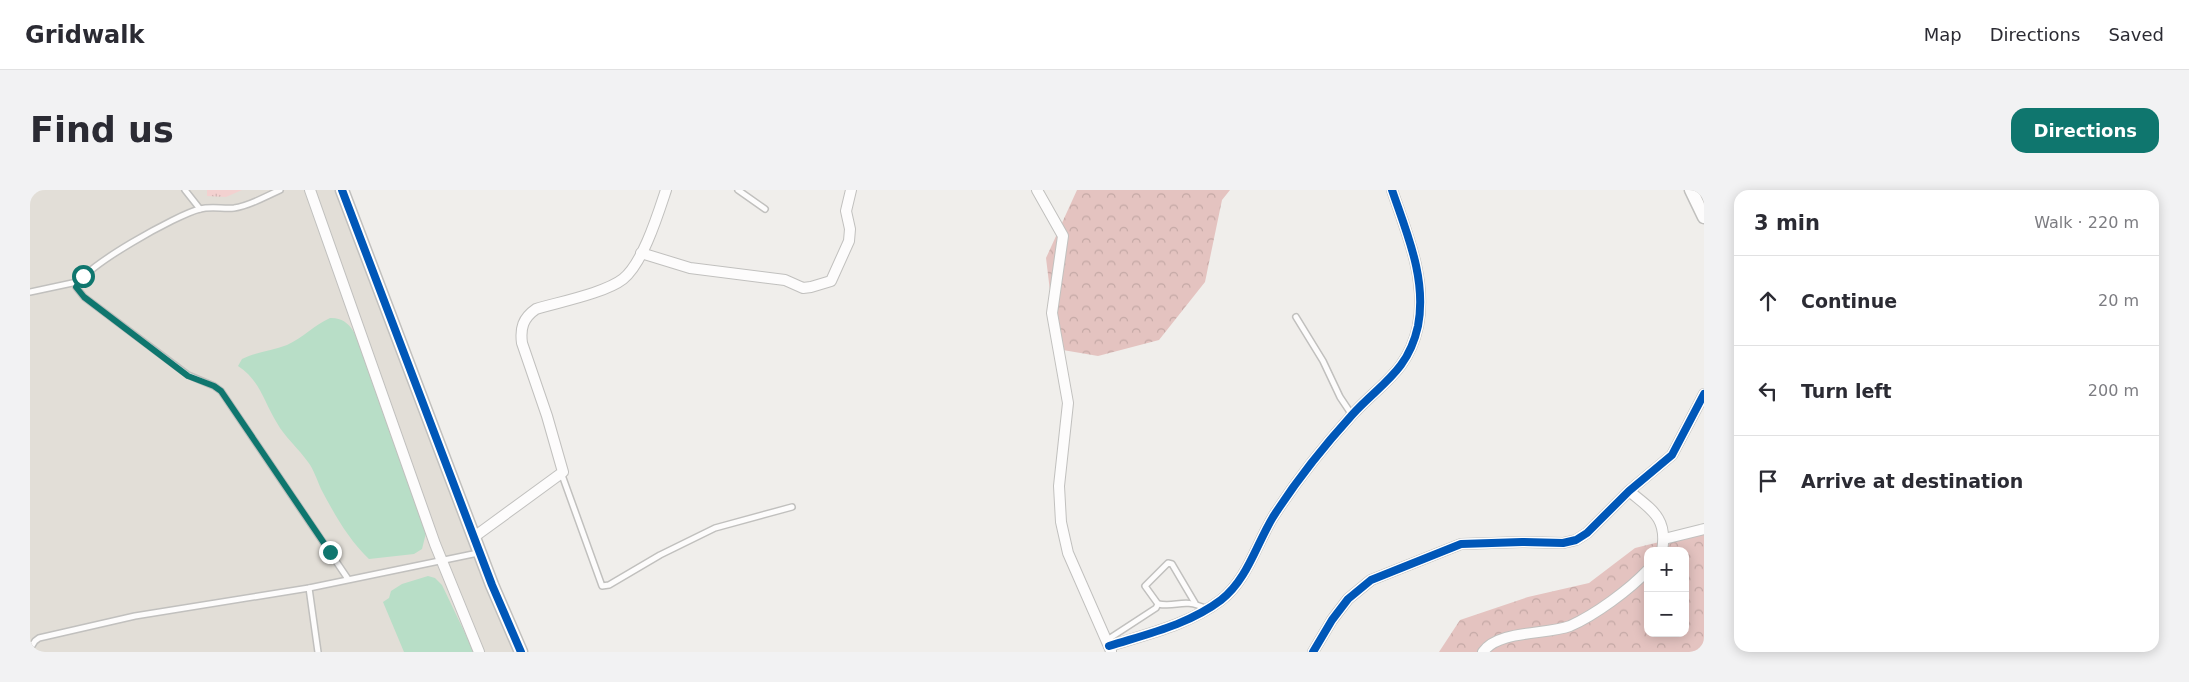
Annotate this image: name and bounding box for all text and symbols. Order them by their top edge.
text: Gridwalk [25,21,145,49]
text: Map [1924,24,1962,45]
text: Directions [1990,24,2080,45]
text: Saved [2108,24,2164,45]
button: Directions [2011,108,2159,153]
text: Find us [30,110,174,150]
text: 3 min [1754,211,1820,235]
text: Walk · 220 m [2034,213,2139,232]
route start [72,265,95,288]
icon: ahead [1754,287,1782,315]
text: Continue [1801,290,1897,312]
text: 20 m [2098,291,2139,310]
icon: left [1754,377,1782,405]
text: Turn left [1801,380,1892,402]
text: 200 m [2088,381,2139,400]
icon: arrive [1754,467,1782,495]
text: Arrive at destination [1801,470,2023,492]
route end [319,541,342,564]
map controls [1644,547,1689,637]
button: + [1644,547,1689,592]
button: − [1644,592,1689,637]

